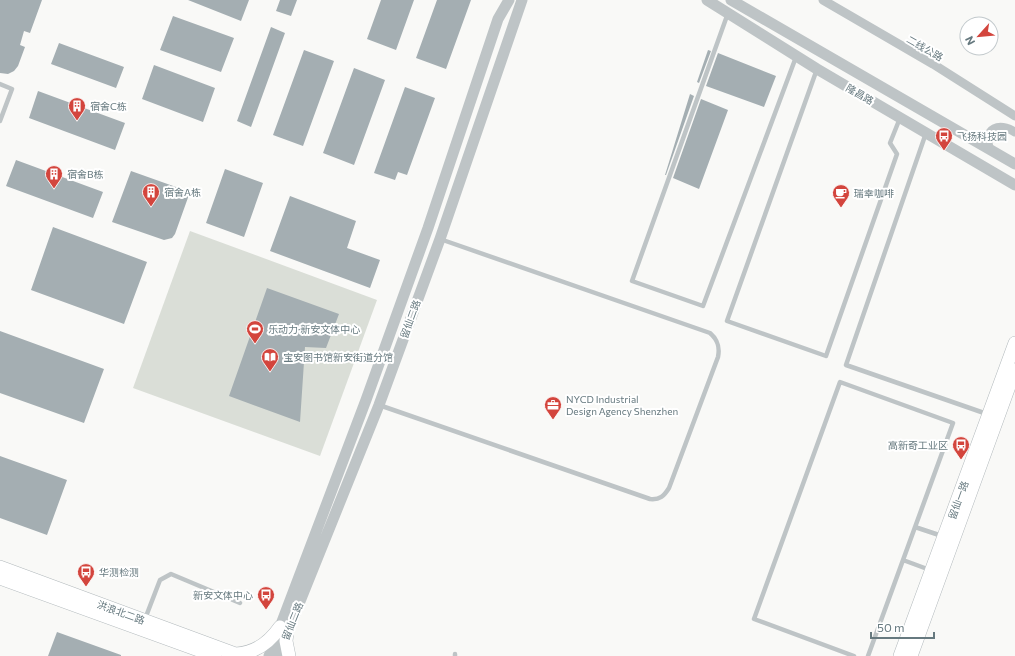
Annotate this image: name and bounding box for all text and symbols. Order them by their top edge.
north arrow [959,16,999,56]
street label: 二线公路 [905,33,945,63]
text: N [962,34,977,47]
street label: 隆昌路 [844,81,876,107]
building icon: 宿舍C栋 [67,96,87,121]
place label: 宿舍C栋 [90,100,127,112]
bus stop icon: 飞扬科技园 [934,126,954,151]
place label: 飞扬科技园 [957,130,1007,142]
building icon: 宿舍B栋 [44,164,64,189]
place label: 宿舍B栋 [67,168,103,180]
building icon: 宿舍A栋 [141,182,161,207]
cafe icon: 瑞幸咖啡 [831,183,851,208]
place label: 宿舍A栋 [164,186,201,198]
place label: 瑞幸咖啡 [854,187,894,199]
street label: 留仙二路 [398,298,422,340]
sports icon: 乐动力·新安文体中心 [245,319,265,344]
place label: 乐动力·新安文体中心 [268,323,360,335]
library icon: 宝安图书馆新安街道分馆 [260,347,280,372]
place label: 宝安图书馆新安街道分馆 [283,351,393,363]
place label: NYCD Industrial Design Agency Shenzhen [566,393,678,417]
office icon: NYCD Industrial Design Agency Shenzhen [543,395,563,420]
bus stop icon: 高新奇工业区 [951,435,971,460]
place label: 高新奇工业区 [888,439,948,451]
street label: 留仙一路 [946,479,970,521]
bus stop icon: 华测检测 [76,562,96,587]
place label: 华测检测 [99,566,139,578]
bus stop icon: 新安文体中心 [256,585,276,610]
place label: 新安文体中心 [193,589,253,601]
street label: 洪浪北二路 [95,598,147,626]
street label: 留仙二路 [279,600,305,642]
scale bar [871,614,934,640]
text: 50 m [877,620,905,634]

